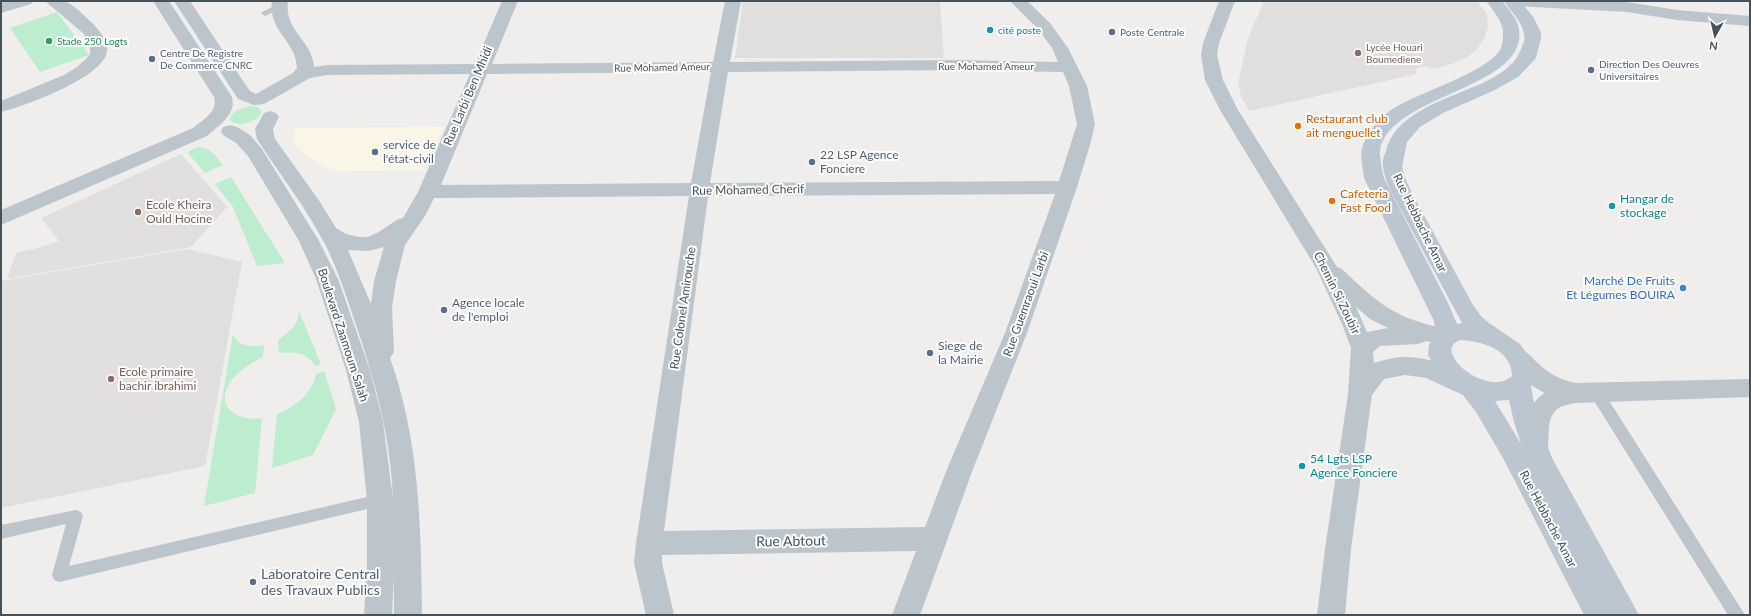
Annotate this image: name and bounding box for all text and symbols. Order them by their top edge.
north arrow [1695,16,1735,56]
place label: cité poste [998,24,1041,36]
marker: cité poste [985,25,995,35]
place label: Poste Centrale [1120,26,1184,38]
marker: Poste Centrale [1107,27,1117,37]
place label: Stade 250 Logts [57,35,128,47]
marker: Stade 250 Logts [44,36,54,46]
text: N [1708,39,1719,53]
place label: Lycée Houari Boumediene [1366,41,1423,65]
street label: Rue Larbi Ben Mhidi [440,44,495,148]
place label: Centre De Registre De Commerce CNRC [160,47,253,71]
marker: Lycée Houari Boumediene [1353,48,1363,58]
marker: Centre De Registre De Commerce CNRC [147,54,157,64]
place label: Direction Des Oeuvres Universitaires [1599,58,1699,82]
street label: Rue Mohamed Ameur [614,60,710,74]
street label: Rue Mohamed Ameur [938,60,1034,72]
marker: Direction Des Oeuvres Universitaires [1586,65,1596,75]
place label: Restaurant club ait menguellet [1306,111,1388,140]
marker: Restaurant club ait menguellet [1293,121,1303,131]
place label: service de l'état-civil [383,137,436,166]
marker: service de l'état-civil [370,147,380,157]
place label: 22 LSP Agence Fonciere [820,147,898,176]
marker: 22 LSP Agence Fonciere [807,157,817,167]
street label: Rue Hebbache Amar [1390,171,1451,275]
street label: Rue Mohamed Cherif [692,181,805,198]
place label: Cafeteria Fast Food [1340,186,1391,215]
place label: Hangar de stockage [1620,191,1674,220]
marker: Cafeteria Fast Food [1327,196,1337,206]
place label: Ecole Kheira Ould Hocine [146,197,212,226]
marker: Hangar de stockage [1607,201,1617,211]
marker: Ecole Kheira Ould Hocine [133,207,143,217]
street label: Rue Colonel Amirouche [666,246,699,370]
street label: Rue Guemraoui Larbi [1000,249,1052,358]
street label: Chemin Si Zoubir [1311,249,1364,337]
street label: Boulevard Zaamoum Salah [315,266,372,403]
place label: Marché De Fruits Et Légumes BOUIRA [1566,273,1676,302]
marker: Marché De Fruits Et Légumes BOUIRA [1678,283,1688,293]
place label: Agence locale de l'emploi [452,295,525,324]
marker: Agence locale de l'emploi [439,305,449,315]
place label: Siege de la Mairie [938,338,983,367]
marker: Siege de la Mairie [925,348,935,358]
place label: Ecole primaire bachir ibrahimi [119,364,196,393]
marker: Ecole primaire bachir ibrahimi [106,374,116,384]
place label: 54 Lgts LSP Agence Fonciere [1310,451,1398,480]
marker: 54 Lgts LSP Agence Fonciere [1297,461,1307,471]
street label: Rue Hebbache Amar [1517,468,1581,570]
street label: Rue Abtout [756,531,826,550]
place label: Laboratoire Central des Travaux Publics [261,565,380,598]
marker: Laboratoire Central des Travaux Publics [248,577,258,587]

